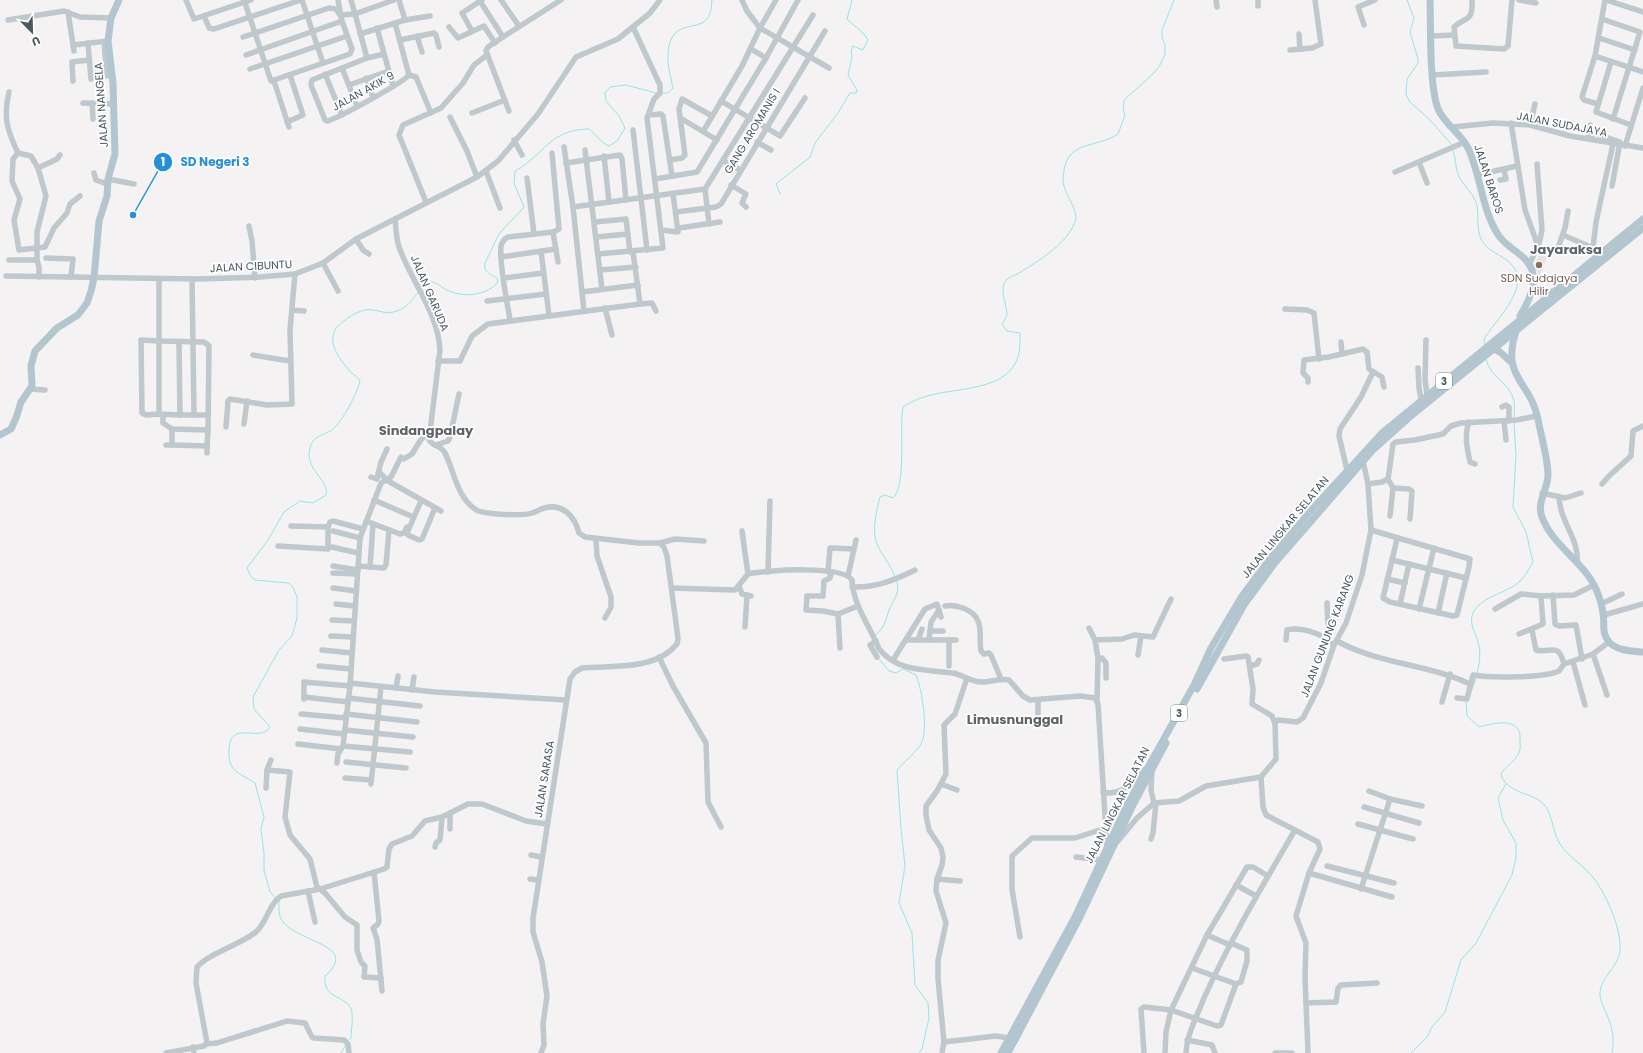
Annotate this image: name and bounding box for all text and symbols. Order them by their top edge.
north arrow [12,12,52,52]
text: U [29,32,43,50]
street label: JALAN NANGELA [90,61,112,148]
street label: JALAN AKIK 9 [329,67,397,115]
street label: GANG AROMANIS I [720,85,784,177]
street label: JALAN SUDAJAYA [1515,107,1609,141]
street label: JALAN BAROS [1470,142,1508,216]
callout: SD Negeri 3 [153,150,258,174]
text: 1 [161,153,165,170]
text: SD Negeri 3 [180,153,250,170]
district label: Jayaraksa [1530,240,1602,259]
street label: JALAN GARUDA [407,252,453,334]
street label: JALAN CIBUNTU [209,256,293,276]
marker: SDN Sudajaya Hilir [1534,260,1544,270]
place label: SDN Sudajaya Hilir [1500,270,1578,299]
road number: 3 [1436,373,1452,389]
district label: Sindangpalay [379,421,474,440]
street label: JALAN LINGKAR SELATAN [1237,473,1333,581]
street label: JALAN GUNUNG KARANG [1296,572,1358,700]
road number: 3 [1171,705,1187,721]
district label: Limusnunggal [967,710,1063,729]
street label: JALAN SARASA [530,739,558,819]
street label: JALAN LINGKAR SELATAN [1081,744,1153,866]

